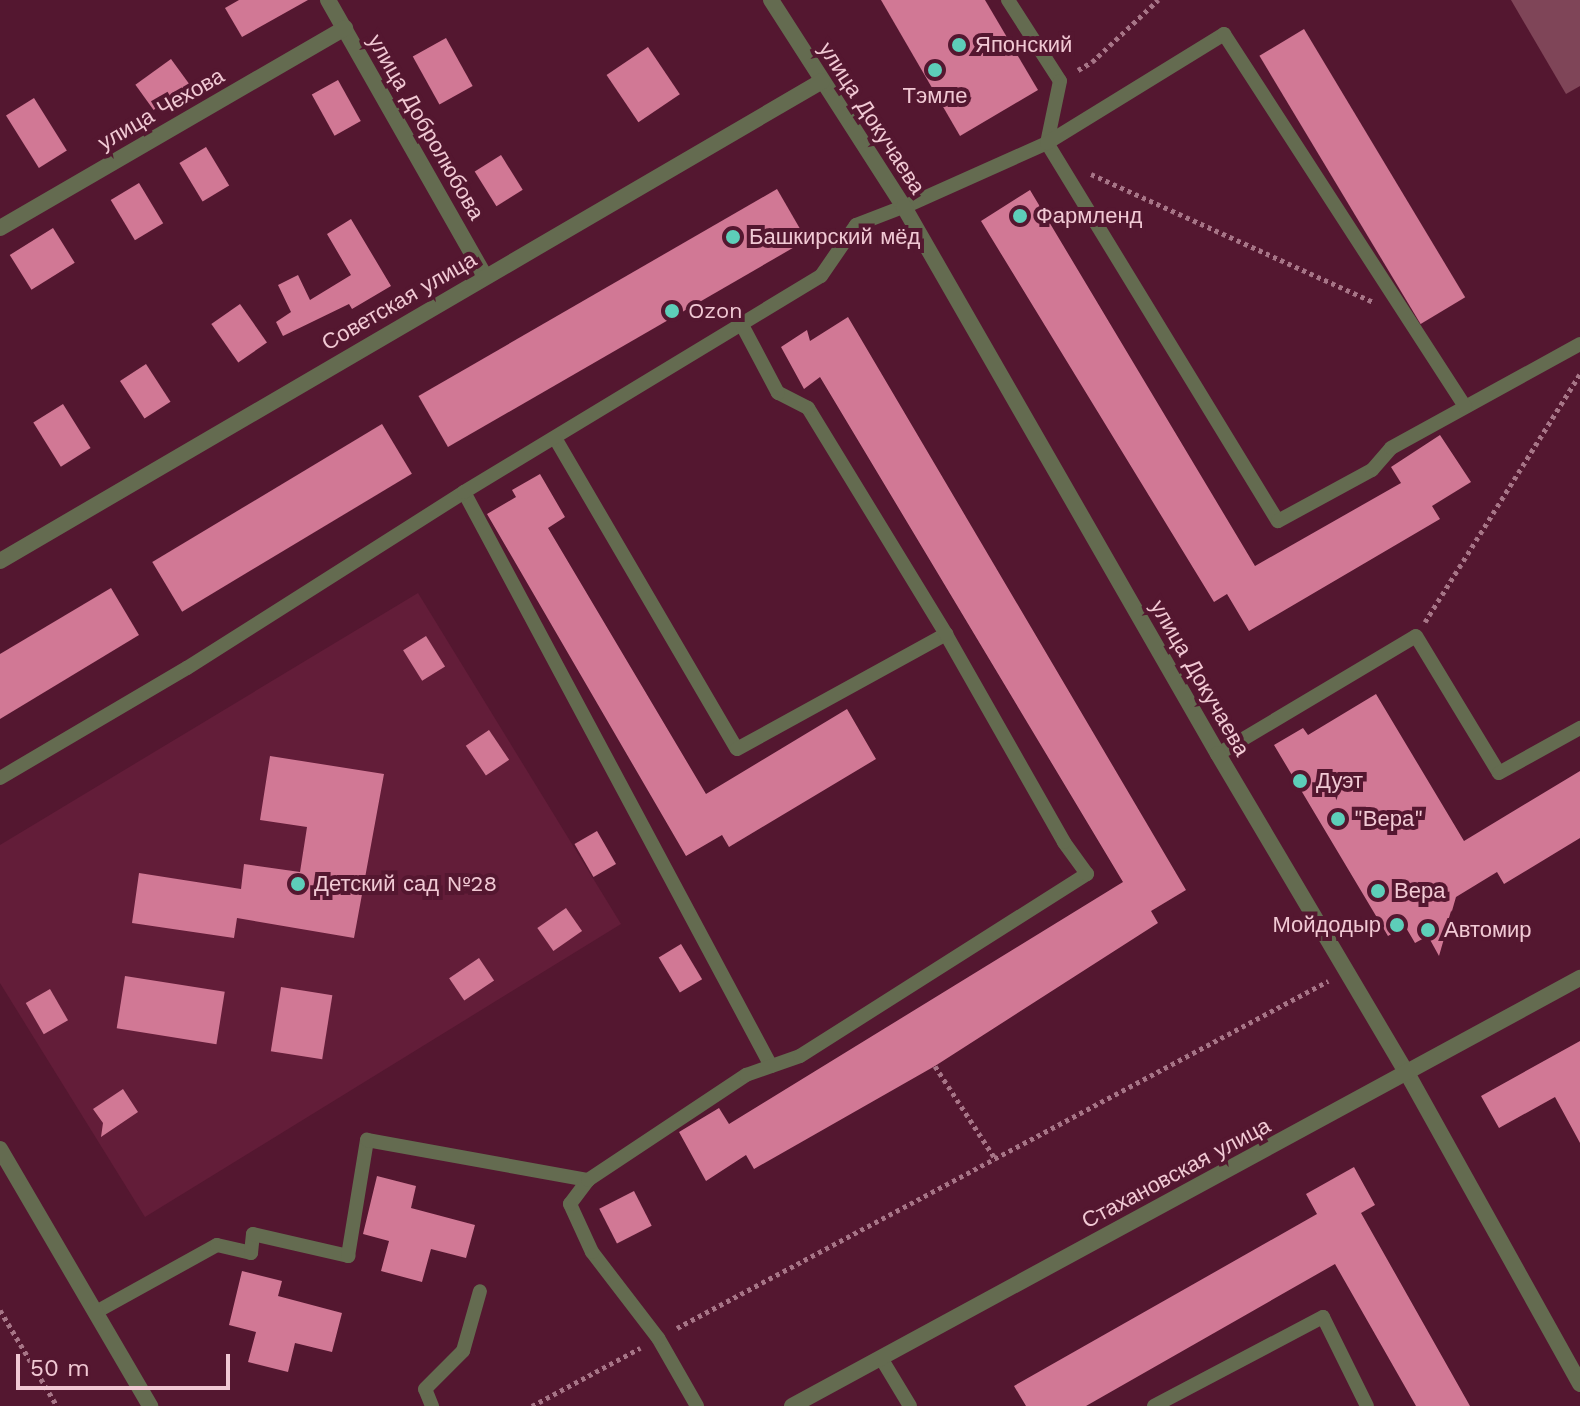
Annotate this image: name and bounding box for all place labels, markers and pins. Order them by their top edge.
place label: Японский [975,32,1072,58]
marker: Японский [950,36,968,54]
marker: Тэмле [926,61,944,79]
place label: Тэмле [903,83,967,109]
place label: Фармленд [1036,203,1142,229]
marker: Фармленд [1011,207,1029,225]
place label: Башкирский мёд [749,224,920,250]
marker: Башкирский мёд [724,228,742,246]
place label: Ozon [688,298,743,324]
marker: Ozon [663,302,681,320]
place label: Дуэт [1316,768,1363,794]
marker: Дуэт [1291,772,1309,790]
place label: "Вера" [1354,806,1423,832]
marker: "Вера" [1329,810,1347,828]
place label: Детский сад №28 [314,871,497,897]
marker: Детский сад №28 [289,875,307,893]
place label: Вера [1394,878,1445,904]
marker: Вера [1369,882,1387,900]
place label: Мойдодыр [1272,912,1381,938]
marker: Мойдодыр [1388,916,1406,934]
place label: Автомир [1444,917,1532,943]
marker: Автомир [1419,921,1437,939]

